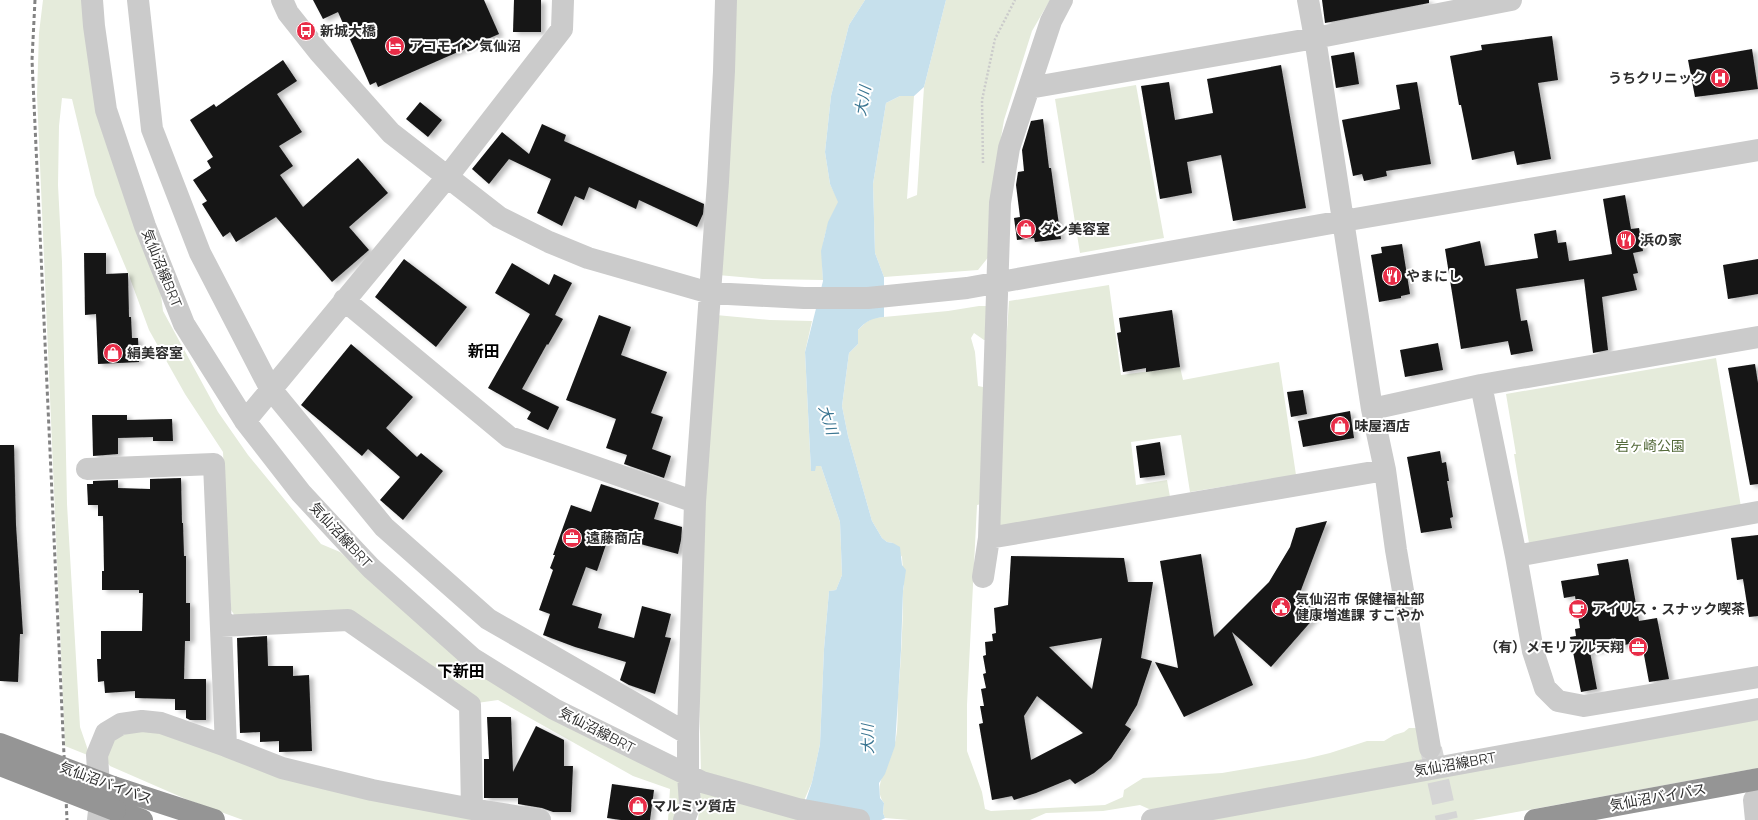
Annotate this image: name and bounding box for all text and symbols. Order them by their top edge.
bus stop icon: 新城大橋 [295,20,317,42]
place label: 新城大橋 [320,23,376,39]
hotel icon: アコモイン気仙沼 [384,35,406,57]
place label: アコモイン気仙沼 [409,38,521,54]
hospital icon: うちクリニック [1709,67,1731,89]
place label: うちクリニック [1608,70,1706,86]
water label: 大川 [852,83,875,117]
shop icon: ダン美容室 [1015,218,1037,240]
place label: ダン美容室 [1040,221,1110,237]
street label: 気仙沼線BRT [139,227,185,310]
restaurant icon: 浜の家 [1615,229,1637,251]
place label: 浜の家 [1640,232,1682,248]
restaurant icon: やまにし [1381,265,1403,287]
place label: やまにし [1406,268,1462,284]
shop icon: 絹美容室 [102,342,124,364]
district label: 新田 [468,342,500,361]
place label: 絹美容室 [127,345,183,361]
water label: 大川 [815,403,842,439]
shop icon: 味屋酒店 [1329,415,1351,437]
place label: 味屋酒店 [1354,418,1410,434]
park label: 岩ヶ崎公園 [1615,438,1685,454]
street label: 気仙沼線BRT [307,499,375,571]
office icon: 遠藤商店 [561,527,583,549]
place label: 遠藤商店 [586,530,642,546]
place label: 気仙沼市 保健福祉部 健康増進課 すこやか [1295,591,1424,623]
public building icon: 気仙沼市 保健福祉部 健康増進課 すこやか [1270,596,1292,618]
cafe icon: アイリス・スナック喫茶 [1567,598,1589,620]
place label: アイリス・スナック喫茶 [1592,601,1745,617]
office icon: （有）メモリアル天翔 [1627,636,1649,658]
place label: （有）メモリアル天翔 [1484,639,1624,655]
district label: 下新田 [437,662,485,681]
street label: 気仙沼線BRT [556,704,638,756]
water label: 大川 [859,722,877,754]
street label: 気仙沼線BRT [1413,749,1498,779]
street label: 気仙沼バイパス [57,759,155,807]
street label: 気仙沼バイパス [1608,781,1708,813]
shop icon: マルミツ質店 [627,795,649,817]
place label: マルミツ質店 [652,798,736,814]

